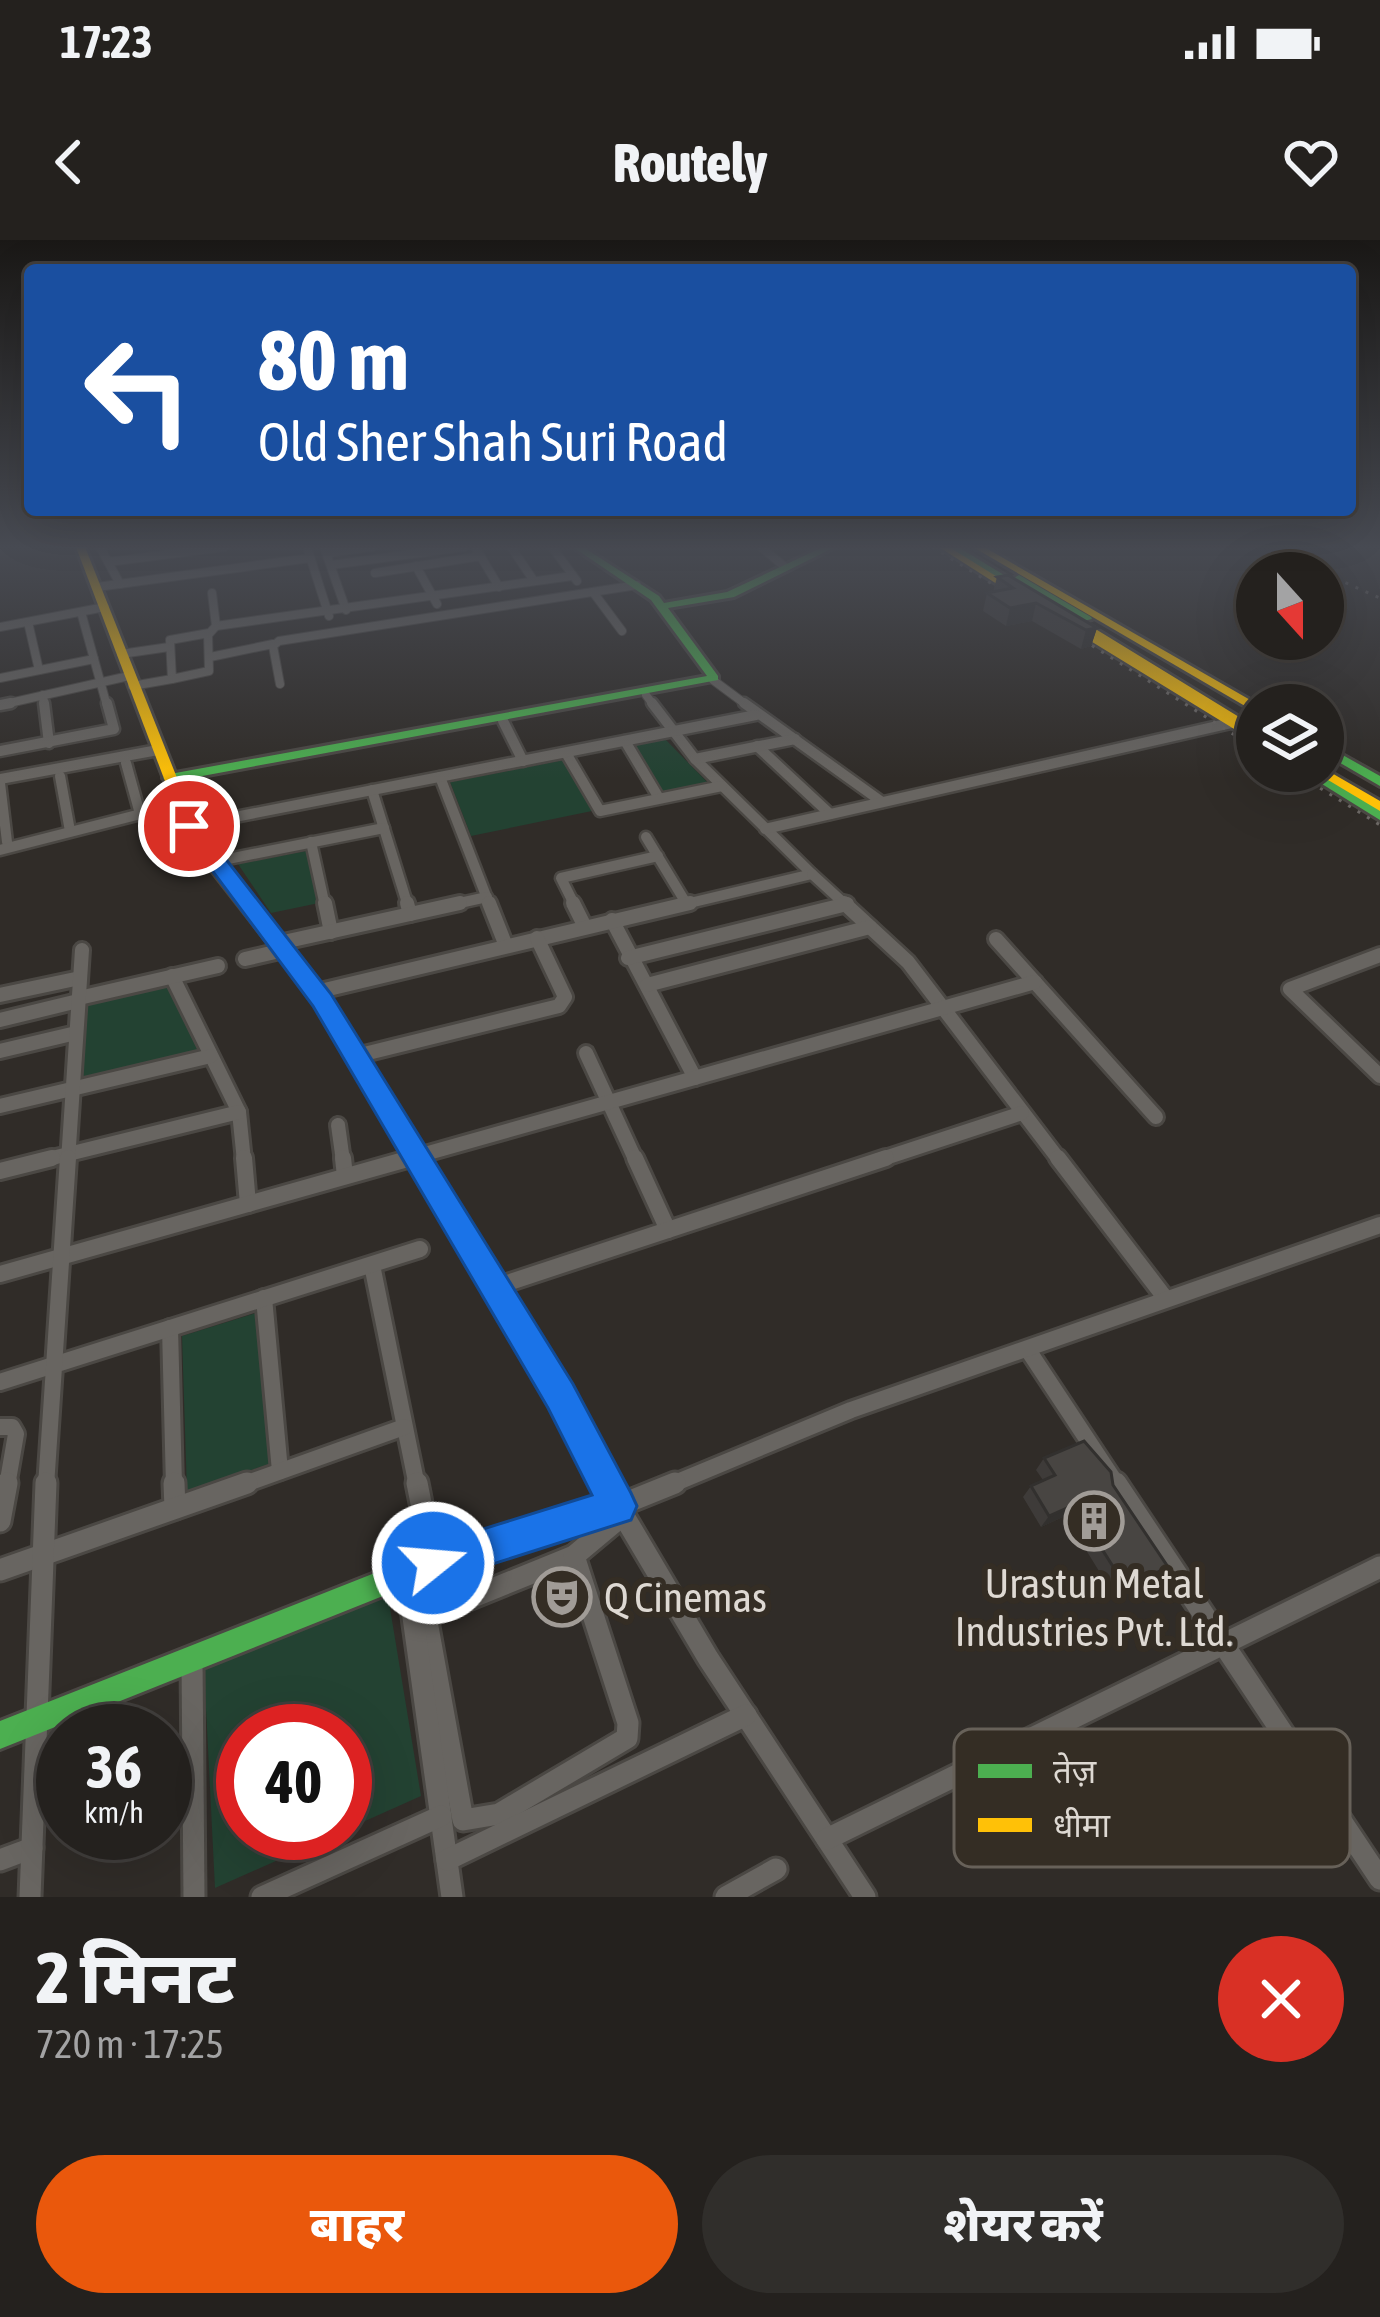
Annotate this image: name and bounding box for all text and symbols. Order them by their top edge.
text: 17:23 [60,16,153,68]
icon: back [36,129,102,195]
icon: heart [1278,129,1344,195]
text: Routely [613,132,767,193]
icon: left [60,312,216,468]
text: 80 m [258,312,409,408]
text: Old Sher Shah Suri Road [258,411,728,472]
north arrow [1236,552,1344,660]
map controls [1236,552,1344,792]
button: layers [1236,684,1344,792]
pin [138,775,240,877]
icon: arrive [156,793,222,859]
building icon: Urastun Metal Industries Pvt. Ltd. [1063,1490,1125,1552]
position arrow [370,1500,496,1626]
place label: Urastun Metal Industries Pvt. Ltd. [955,1559,1233,1655]
theatre icon: Q Cinemas [531,1566,593,1628]
place label: Q Cinemas [604,1573,767,1621]
speed limit sign: 40 [216,1704,372,1860]
legend [954,1729,1350,1867]
text: 36 [86,1732,142,1801]
text: तेज़ [1053,1752,1097,1790]
text: km/h [84,1795,144,1829]
text: धीमा [1053,1806,1112,1844]
text: 2 मिनट [36,1936,235,2018]
button: close [1218,1936,1344,2062]
text: 720 m · 17:25 [36,2022,224,2066]
button: बाहर [36,2155,678,2293]
button: शेयर करें [702,2155,1344,2293]

